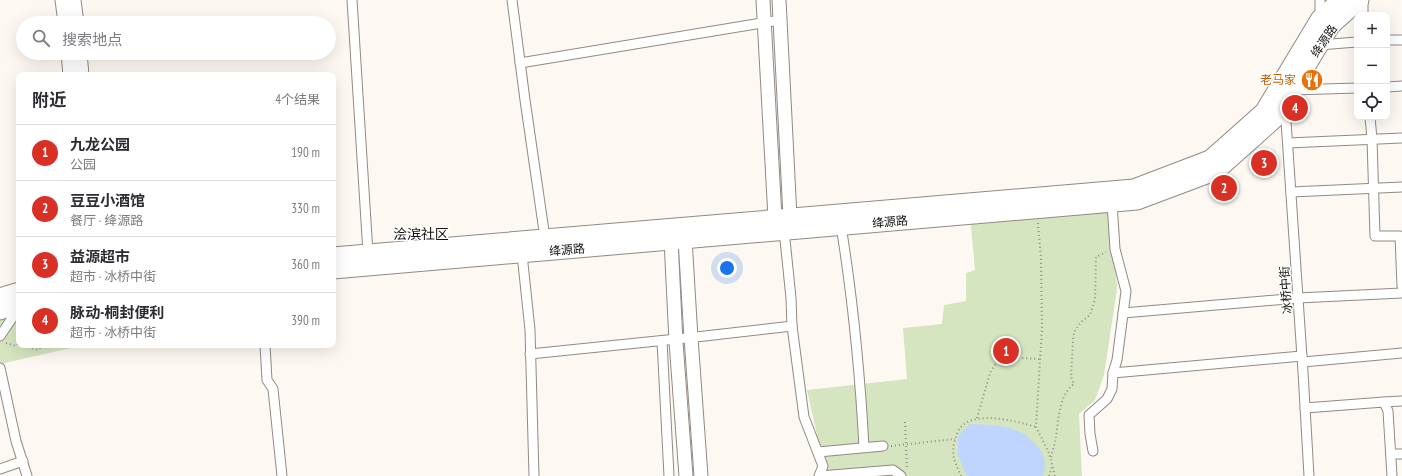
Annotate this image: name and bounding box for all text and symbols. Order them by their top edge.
map controls [1354,12,1390,120]
button: + [1354,12,1390,48]
search box [16,16,336,60]
street label: 绛源路 [1307,22,1340,60]
icon: search [30,27,52,49]
text: 搜索地点 [62,30,122,49]
button: − [1354,48,1390,84]
restaurant icon: 老马家 [1299,67,1325,93]
place label: 老马家 [1260,72,1296,87]
button: locate [1354,84,1390,120]
text: 附近 [32,89,66,111]
text: 4个结果 [275,91,320,108]
pin: 4 [1282,93,1308,123]
text: 九龙公园 [70,135,130,154]
text: 1 [42,144,48,161]
text: 190 m [291,144,320,161]
pin: 3 [1251,148,1277,178]
text: 公园 [70,156,96,173]
pin: 2 [1211,173,1237,203]
text: 豆豆小酒馆 [70,191,145,210]
text: 2 [42,200,48,217]
text: 330 m [291,200,320,217]
text: 餐厅 · 绛源路 [70,212,143,229]
street label: 绛源路 [871,212,909,231]
district label: 浍滨社区 [393,225,449,243]
street label: 绛源路 [548,240,586,259]
text: 益源超市 [70,247,130,266]
text: 3 [42,256,48,273]
text: 360 m [291,256,320,273]
your location [717,258,737,278]
street label: 冰桥中街 [1276,266,1295,315]
text: 超市 · 冰桥中街 [70,268,156,285]
text: 脉动-桐封便利 [70,303,164,322]
text: 4 [42,312,48,329]
text: 390 m [291,312,320,329]
text: 超市 · 冰桥中街 [70,324,156,341]
pin: 1 [993,336,1019,366]

